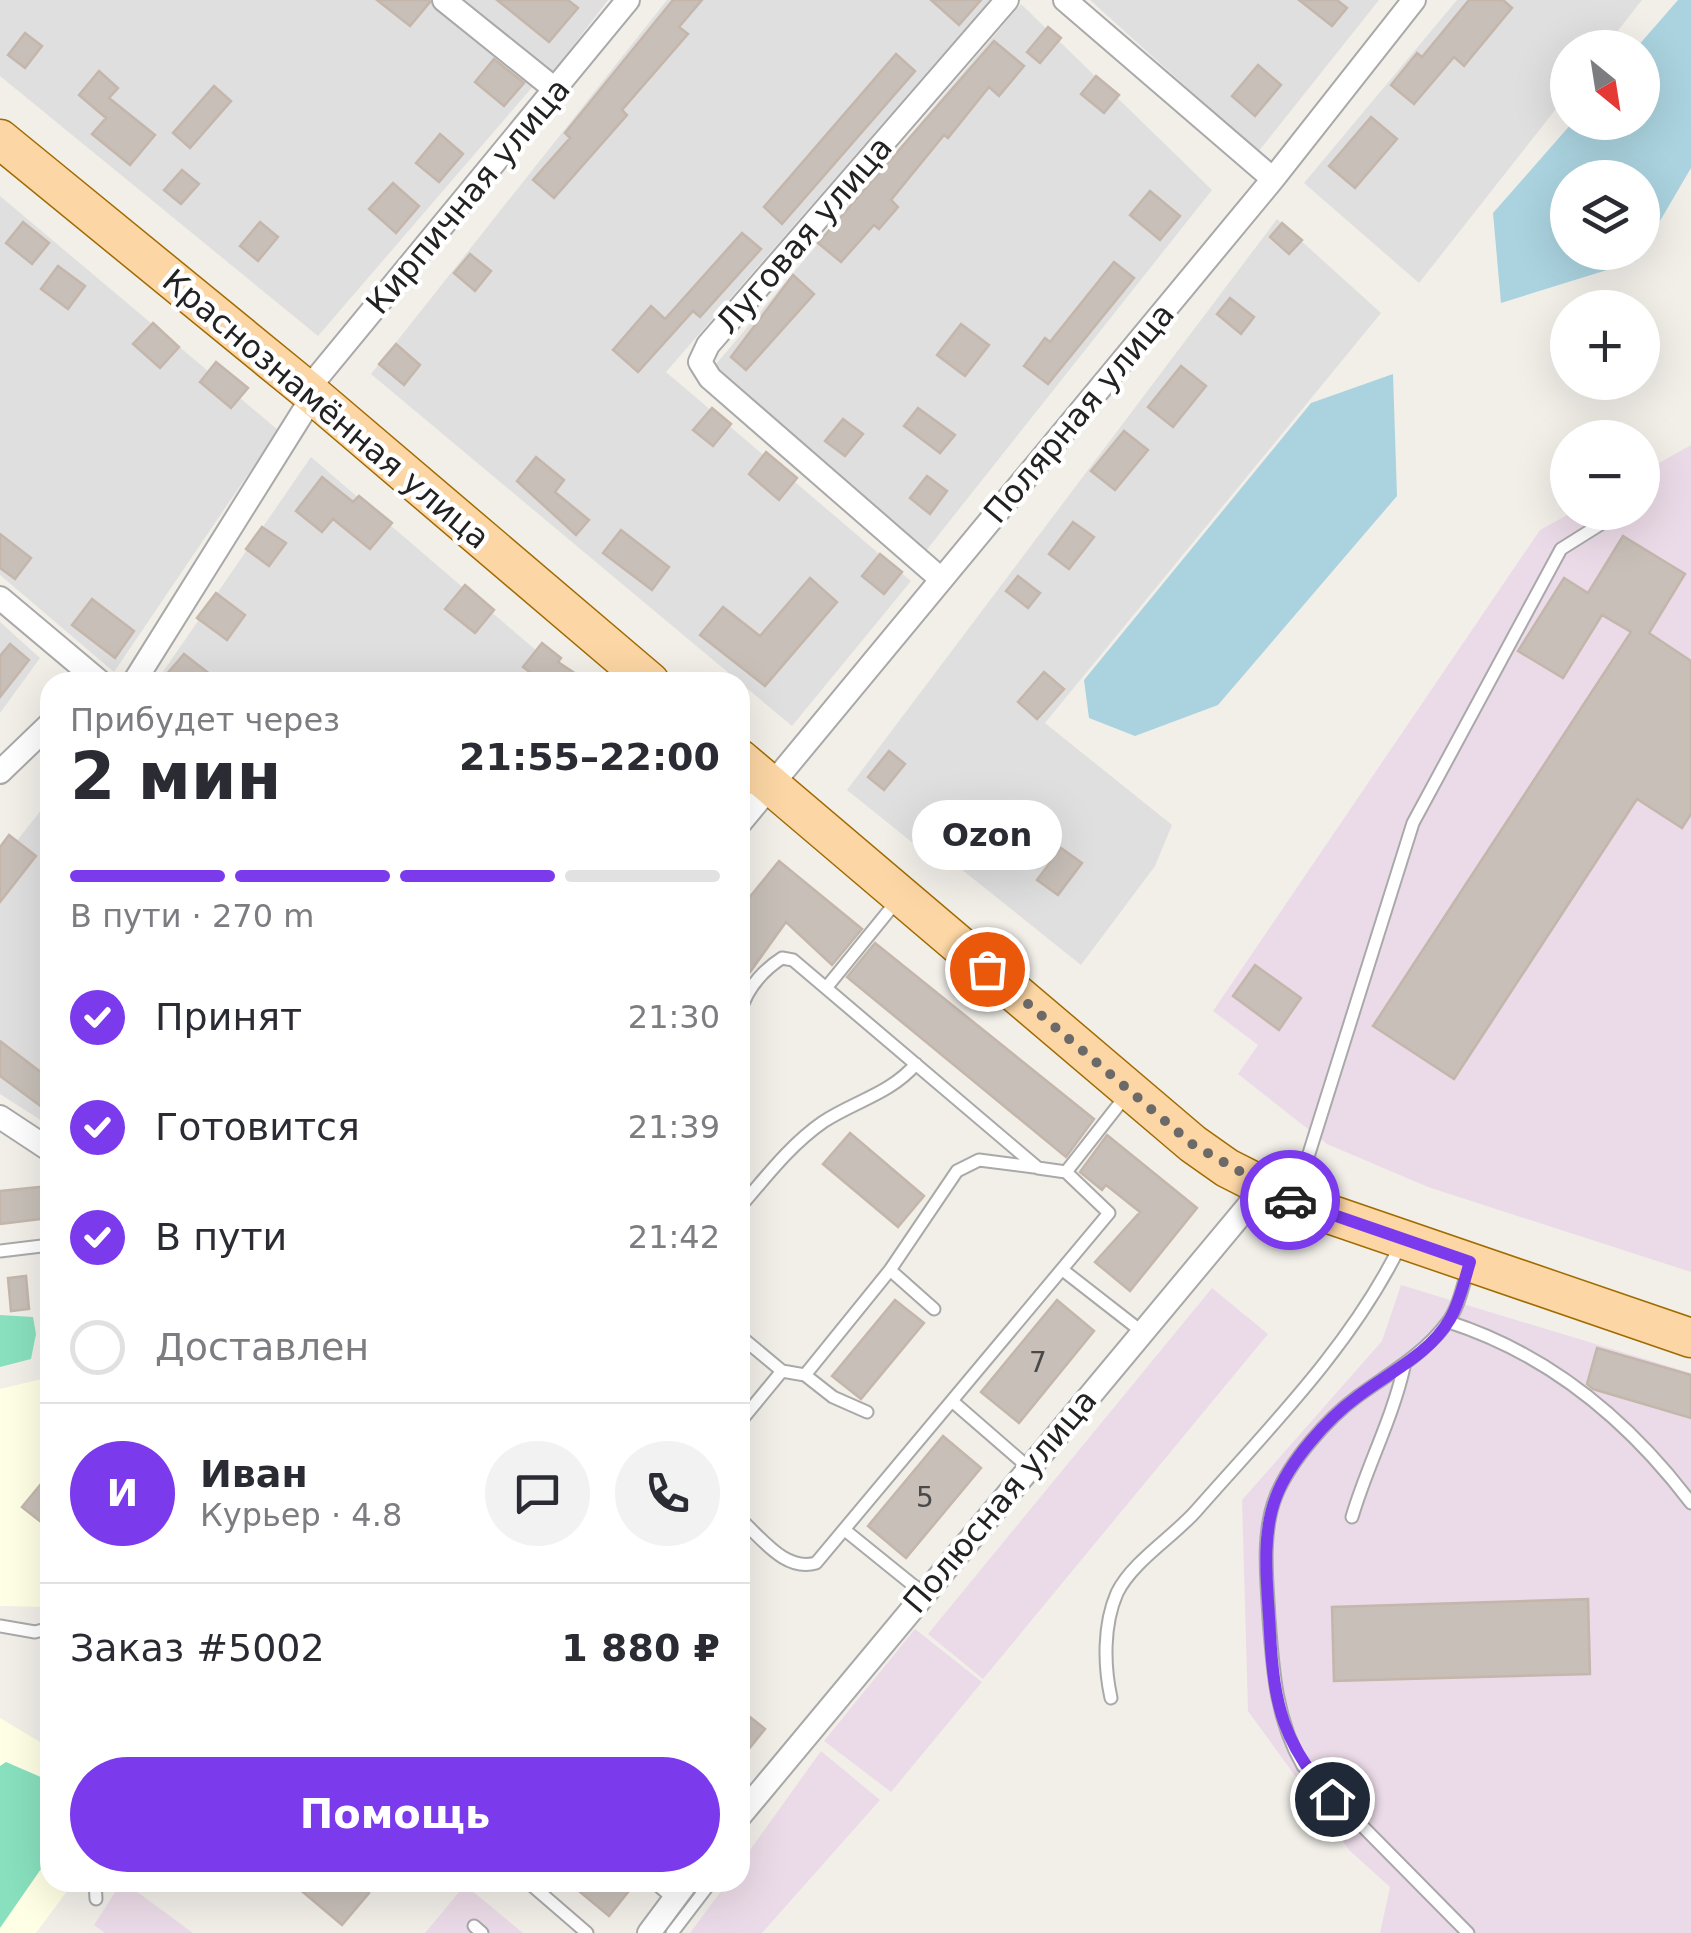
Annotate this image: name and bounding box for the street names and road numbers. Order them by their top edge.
street label: Кирпичная улица [358,70,578,322]
street label: Луговая улица [708,129,900,341]
street label: Краснознамённая улица [155,261,497,557]
street label: Полярная улица [976,295,1182,531]
street label: Полюсная улица [895,1381,1105,1621]

